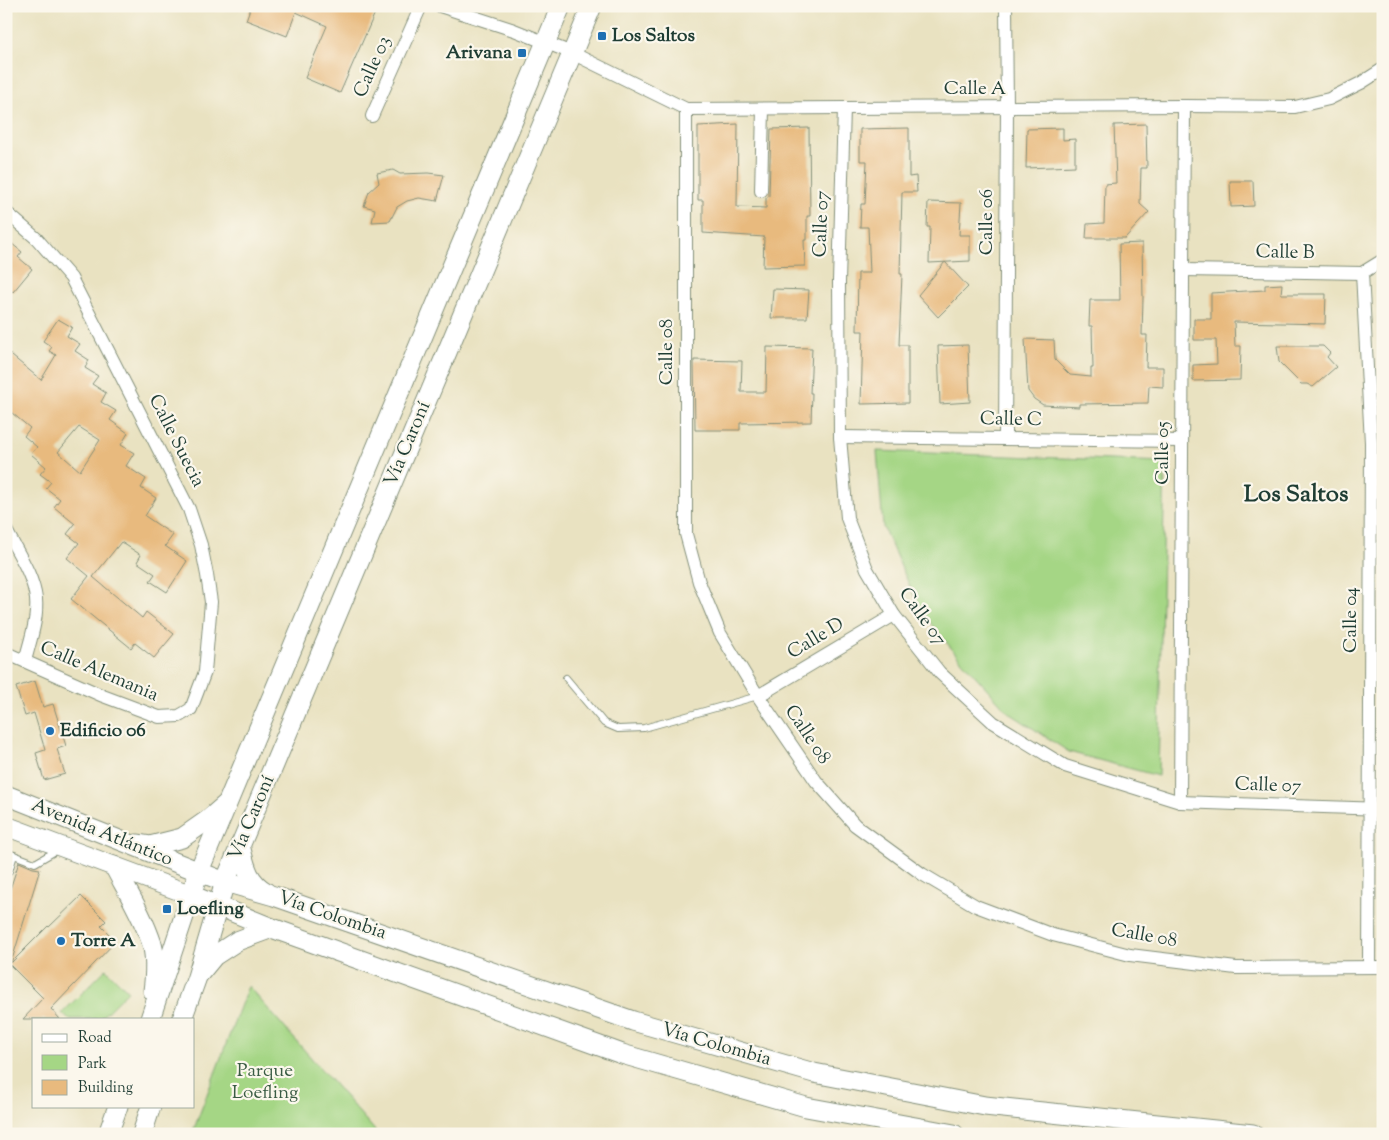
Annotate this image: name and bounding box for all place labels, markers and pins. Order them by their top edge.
place label: Los Saltos [612,23,695,50]
marker: Los Saltos [596,30,608,42]
place label: Arivana [446,40,512,67]
marker: Arivana [516,47,528,59]
place label: Edificio 06 [60,718,146,745]
marker: Edificio 06 [44,725,56,737]
place label: Loefling [177,896,244,923]
marker: Loefling [161,903,173,915]
place label: Torre A [71,928,136,955]
marker: Torre A [55,935,67,947]

